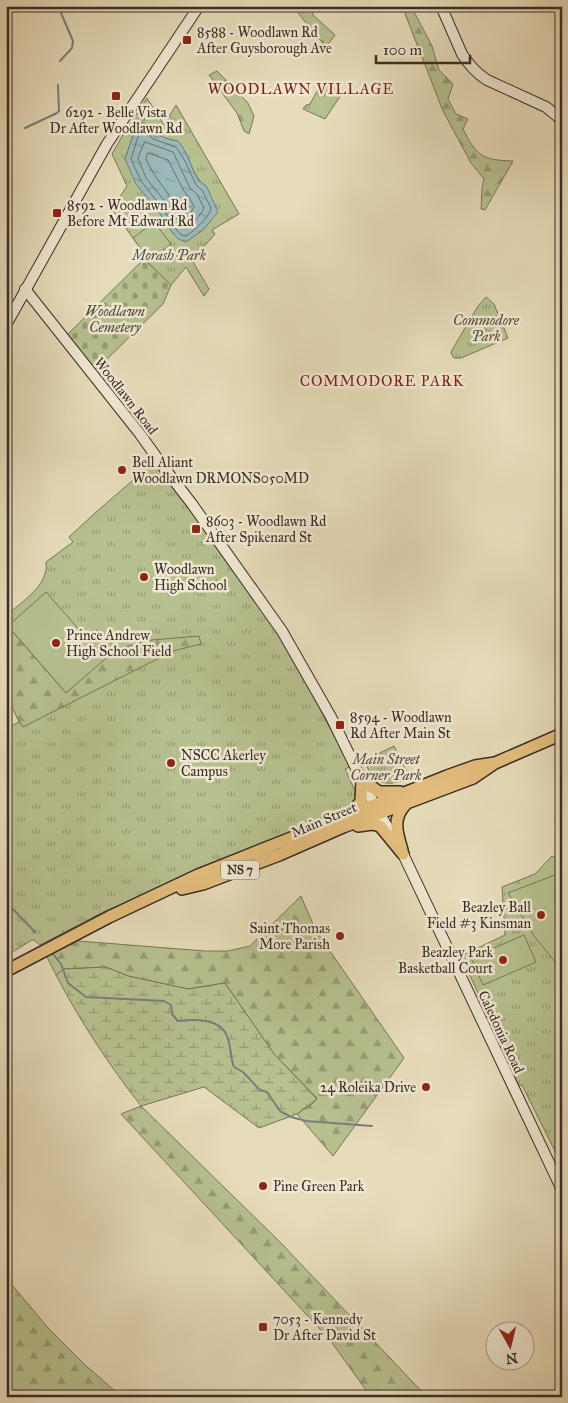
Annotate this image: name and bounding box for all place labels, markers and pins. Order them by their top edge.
place label: 8588 - Woodlawn Rd After Guysborough Ave [196,24,332,57]
marker: 8588 - Woodlawn Rd After Guysborough Ave [181,34,193,46]
marker: 6292 - Belle Vista Dr After Woodlawn Rd [110,90,122,102]
place label: 6292 - Belle Vista Dr After Woodlawn Rd [50,104,182,137]
place label: 8592 - Woodlawn Rd Before Mt Edward Rd [67,197,194,230]
marker: 8592 - Woodlawn Rd Before Mt Edward Rd [51,207,63,219]
place label: Bell Aliant Woodlawn DRMONS050MD [132,454,309,487]
marker: Bell Aliant Woodlawn DRMONS050MD [116,464,128,476]
place label: 8603 - Woodlawn Rd After Spikenard St [205,513,326,546]
marker: 8603 - Woodlawn Rd After Spikenard St [190,523,202,535]
place label: Woodlawn High School [154,561,227,594]
marker: Woodlawn High School [138,571,150,583]
place label: Prince Andrew High School Field [66,627,172,660]
marker: Prince Andrew High School Field [50,637,62,649]
place label: 8594 - Woodlawn Rd After Main St [350,709,452,742]
marker: 8594 - Woodlawn Rd After Main St [334,719,346,731]
place label: NSCC Akerley Campus [181,747,266,780]
marker: NSCC Akerley Campus [165,757,177,769]
place label: Beazley Ball Field #3 Kinsman [427,899,531,932]
marker: Beazley Ball Field #3 Kinsman [535,909,547,921]
place label: Saint Thomas More Parish [249,920,330,953]
marker: Saint Thomas More Parish [334,930,346,942]
place label: Beazley Park Basketball Court [398,944,493,977]
marker: Beazley Park Basketball Court [497,954,509,966]
place label: 24 Roleika Drive [320,1079,416,1096]
marker: 24 Roleika Drive [420,1081,432,1093]
place label: Pine Green Park [273,1178,365,1195]
marker: Pine Green Park [257,1180,269,1192]
place label: 7053 - Kennedy Dr After David St [273,1311,376,1344]
marker: 7053 - Kennedy Dr After David St [257,1321,269,1333]

